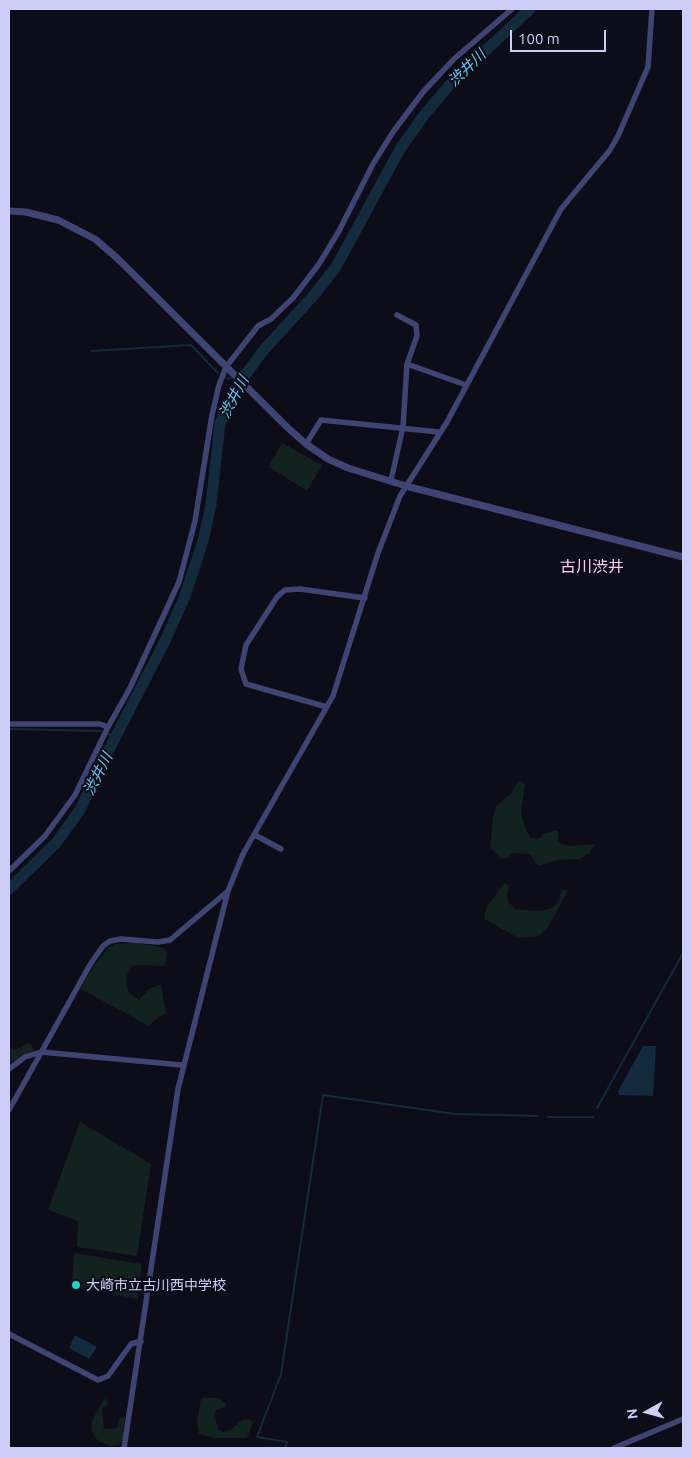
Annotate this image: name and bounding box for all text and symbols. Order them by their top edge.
scale bar [512,20,608,52]
text: 100 m [518,30,560,47]
water label: 渋井川 [445,46,489,90]
water label: 渋井川 [215,373,253,421]
district label: 古川渋井 [560,557,624,577]
water label: 渋井川 [80,750,116,798]
place label: 大崎市立古川西中学校 [86,1277,226,1293]
marker: 大崎市立古川西中学校 [70,1279,82,1291]
north arrow [622,1387,672,1437]
text: N [624,1408,641,1420]

